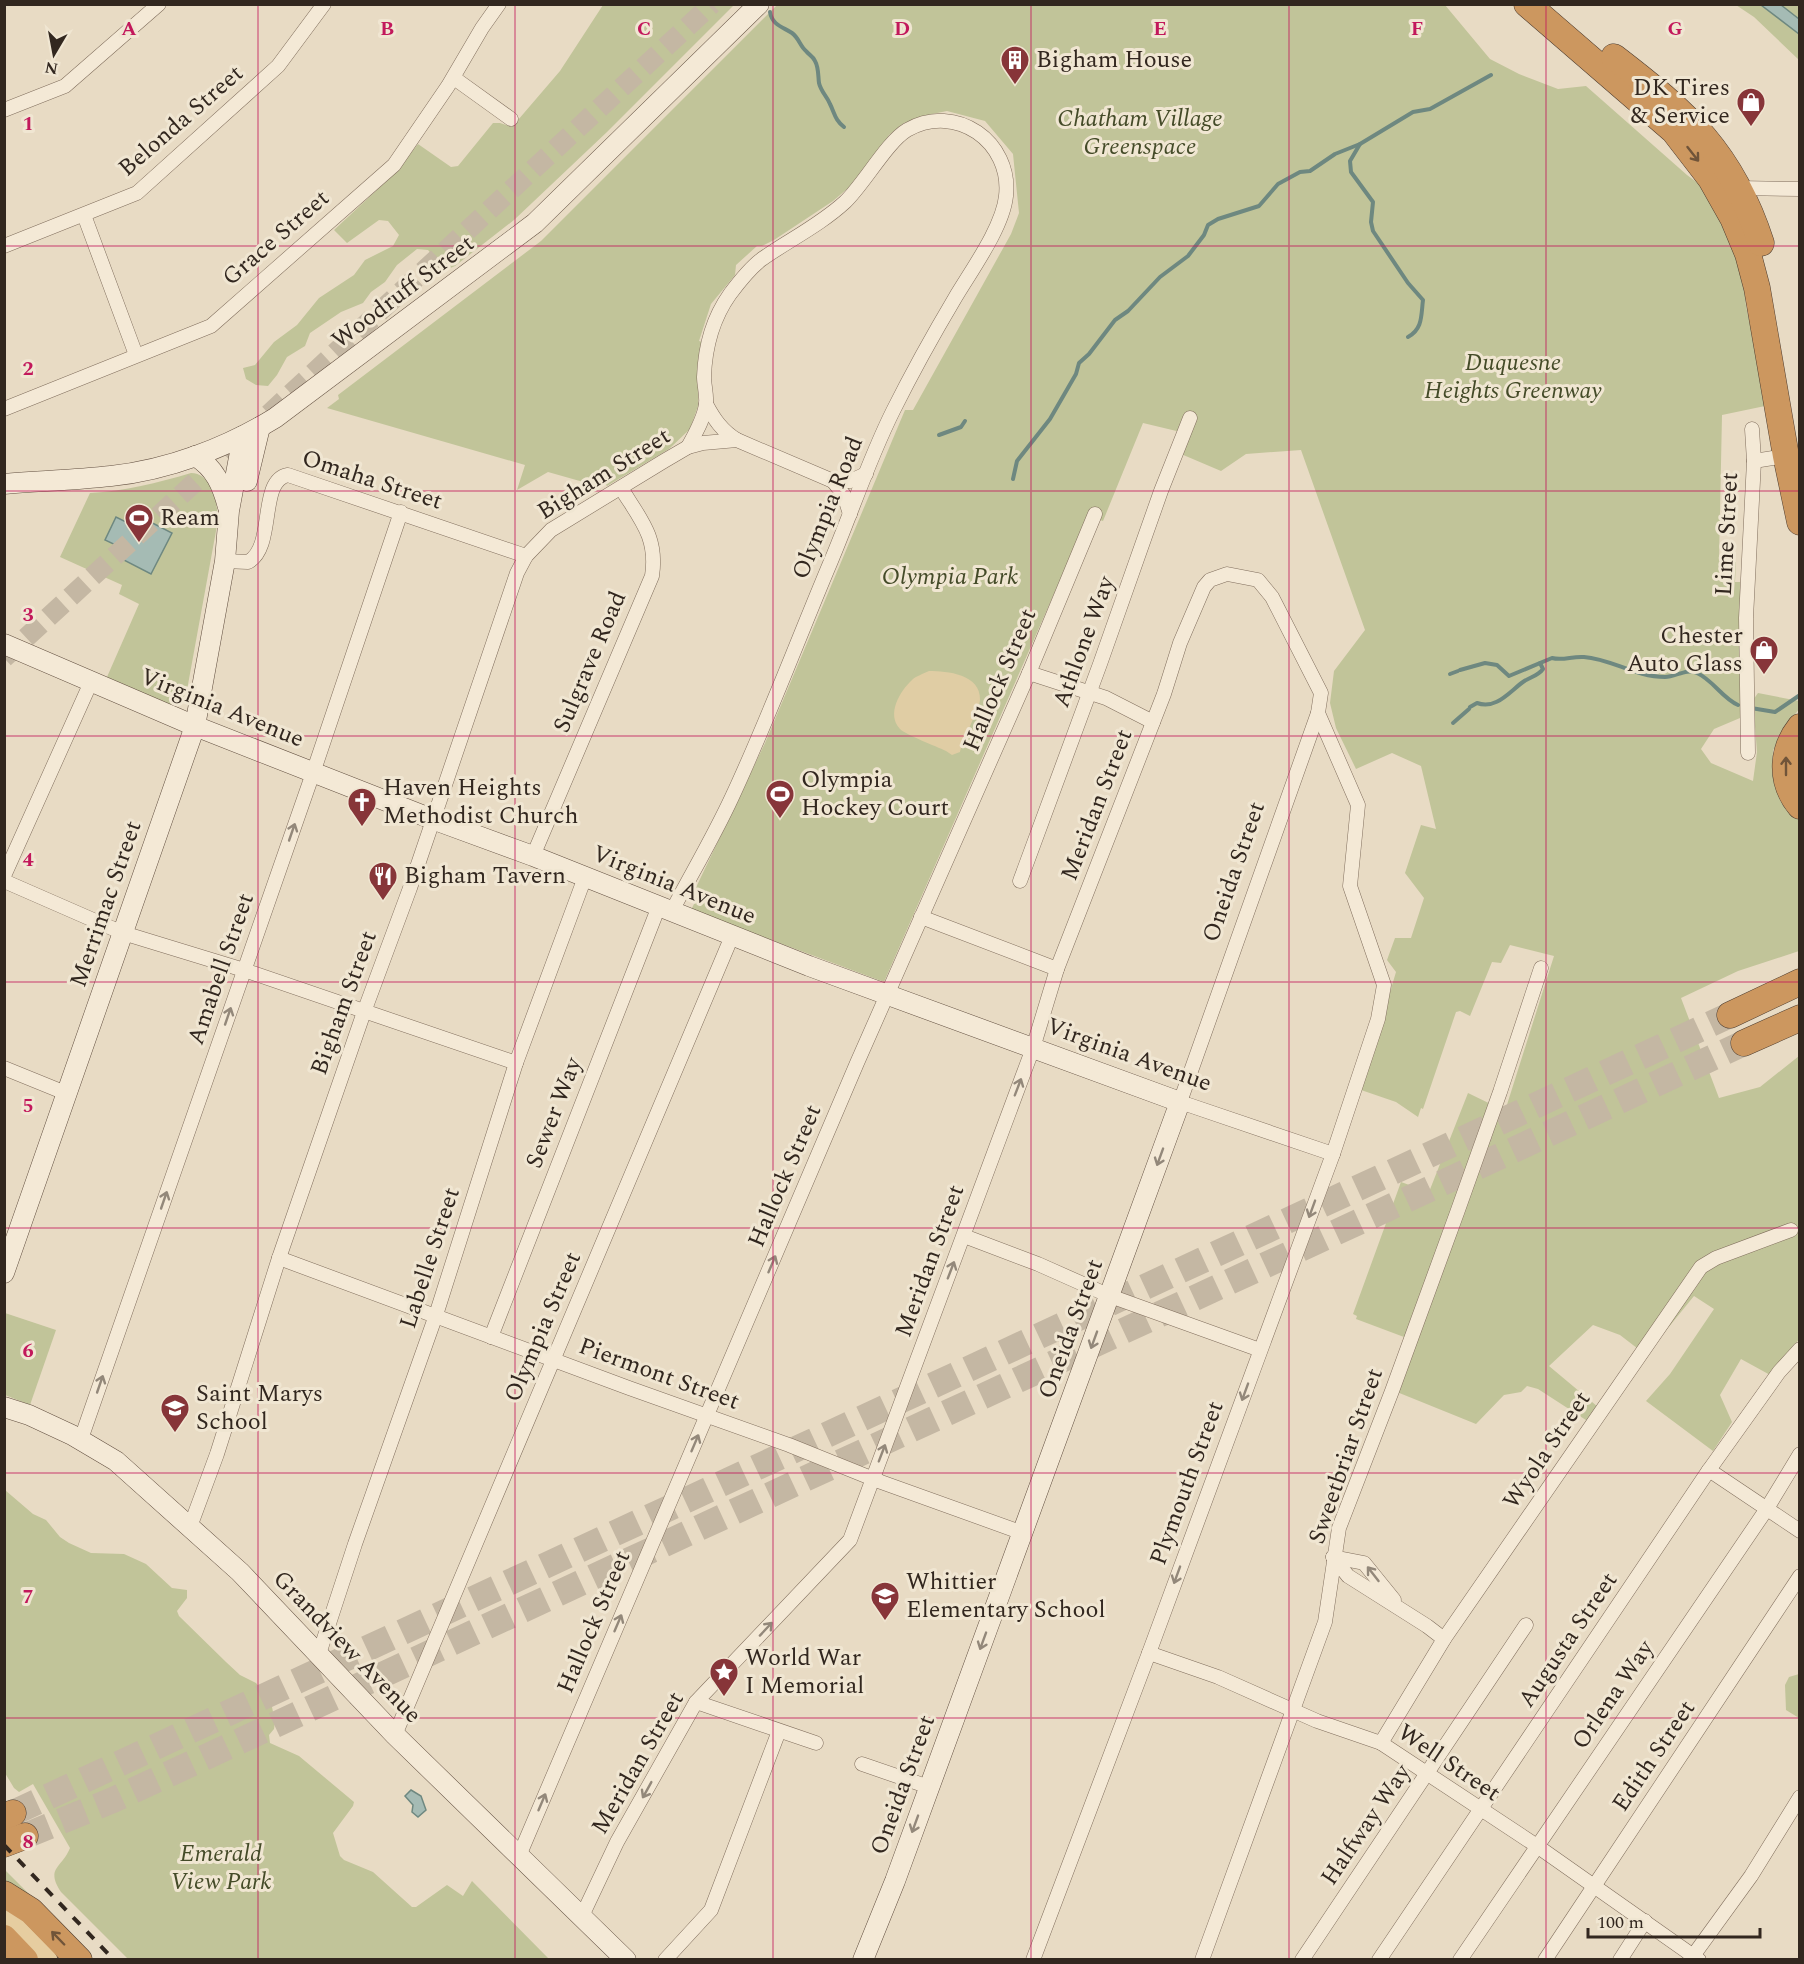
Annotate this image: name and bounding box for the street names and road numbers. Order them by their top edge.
street label: Belonda Street [110,56,252,186]
street label: Grace Street [214,181,338,295]
street label: Woodruff Street [324,226,482,358]
street label: Bigham Street [530,419,678,529]
street label: Olympia Road [783,431,873,585]
street label: Omaha Street [297,440,447,520]
street label: Lime Street [1706,471,1748,597]
street label: Athlone Way [1044,570,1125,713]
street label: Sulgrave Road [544,586,636,738]
street label: Hallock Street [954,603,1046,757]
street label: Virginia Avenue [135,659,309,757]
street label: Meridan Street [1052,724,1142,886]
street label: Oneida Street [1193,797,1275,947]
street label: Merrimac Street [61,816,151,992]
street label: Virginia Avenue [587,836,761,934]
street label: Amabell Street [178,888,264,1050]
street label: Bigham Street [301,926,387,1080]
street label: Virginia Avenue [1041,1008,1217,1102]
street label: Sewer Way [516,1051,592,1174]
street label: Hallock Street [739,1099,831,1253]
street label: Meridan Street [886,1180,974,1342]
street label: Labelle Street [390,1183,470,1333]
street label: Olympia Street [495,1246,591,1408]
street label: Oneida Street [1029,1254,1113,1404]
street label: Piermont Street [573,1328,745,1420]
street label: Sweetbriar Street [1299,1363,1393,1549]
street label: Wyola Street [1494,1384,1600,1516]
street label: Plymouth Street [1141,1396,1233,1570]
street label: Hallock Street [548,1545,640,1699]
street label: Grandview Avenue [264,1562,430,1732]
street label: Augusta Street [1509,1565,1627,1715]
street label: Orlena Way [1563,1632,1664,1757]
street label: Meridan Street [582,1685,694,1841]
street label: Edith Street [1603,1693,1705,1819]
street label: Oneida Street [861,1710,945,1860]
street label: Well Street [1390,1715,1508,1811]
street label: Halfway Way [1312,1756,1421,1893]

